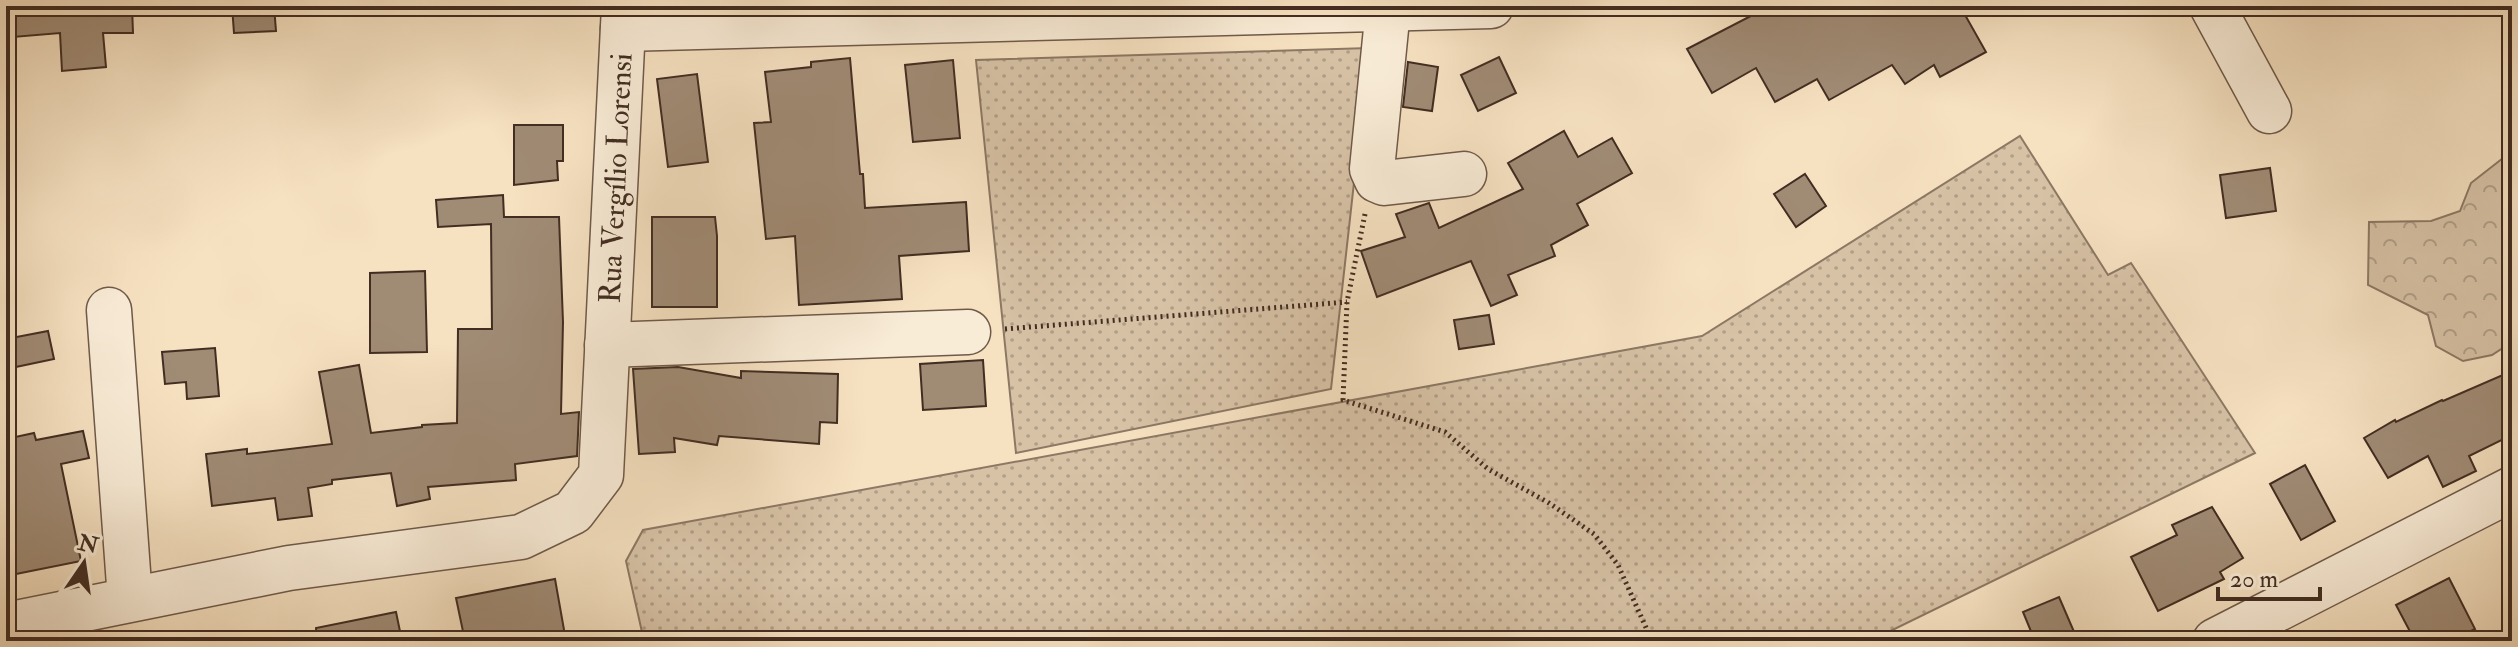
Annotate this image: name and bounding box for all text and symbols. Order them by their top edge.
street label: Rua Vergílio Lorensi [591,52,640,304]
north arrow [44,523,124,603]
text: N [75,528,101,560]
scale bar [2218,551,2320,601]
text: 20 m [2230,564,2279,595]

